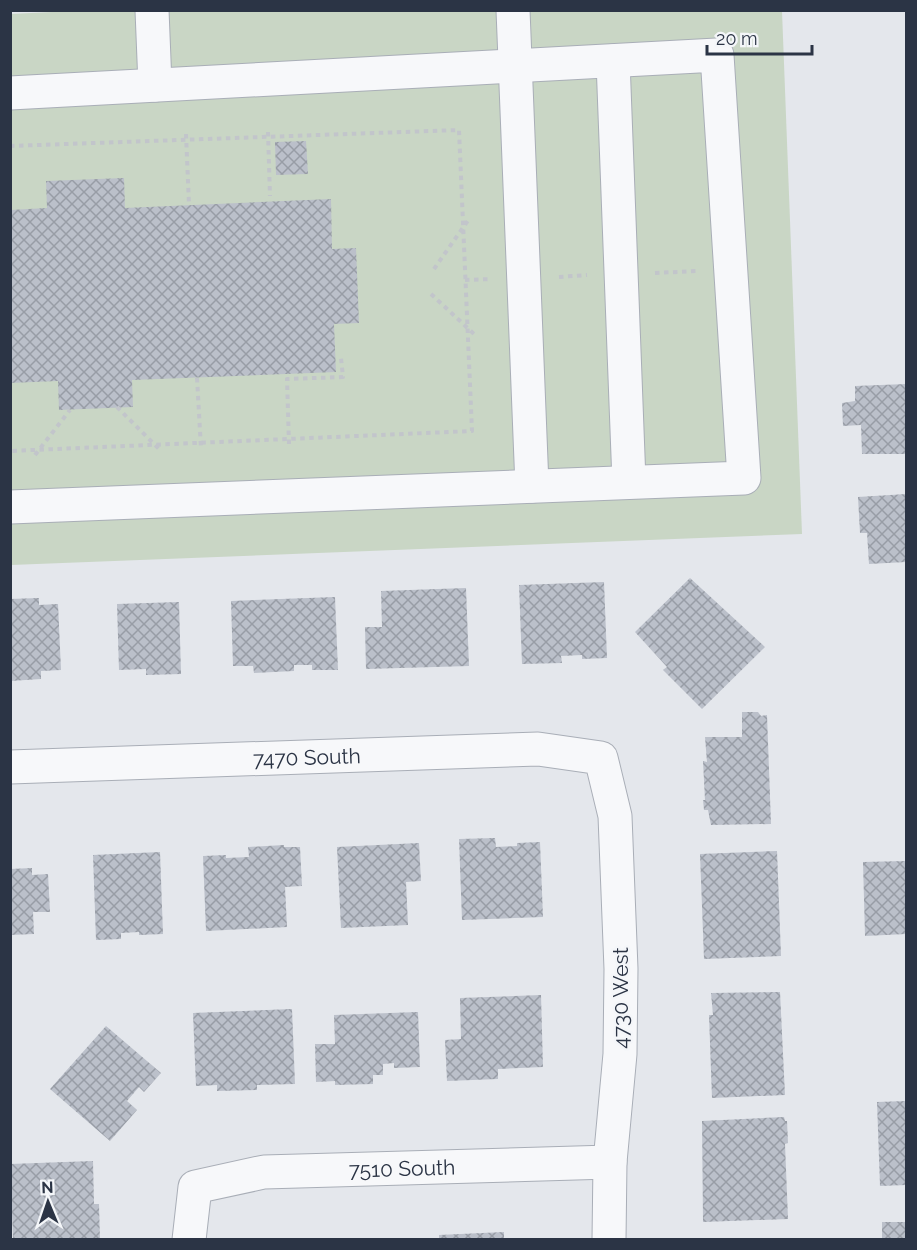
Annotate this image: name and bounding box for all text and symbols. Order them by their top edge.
scale bar [707,18,812,56]
text: 20 m [716,28,758,49]
street label: 7470 South [252,743,361,771]
street label: 4730 West [608,947,633,1049]
street label: 7510 South [348,1154,456,1182]
north arrow [18,1172,78,1232]
text: N [41,1178,54,1197]

